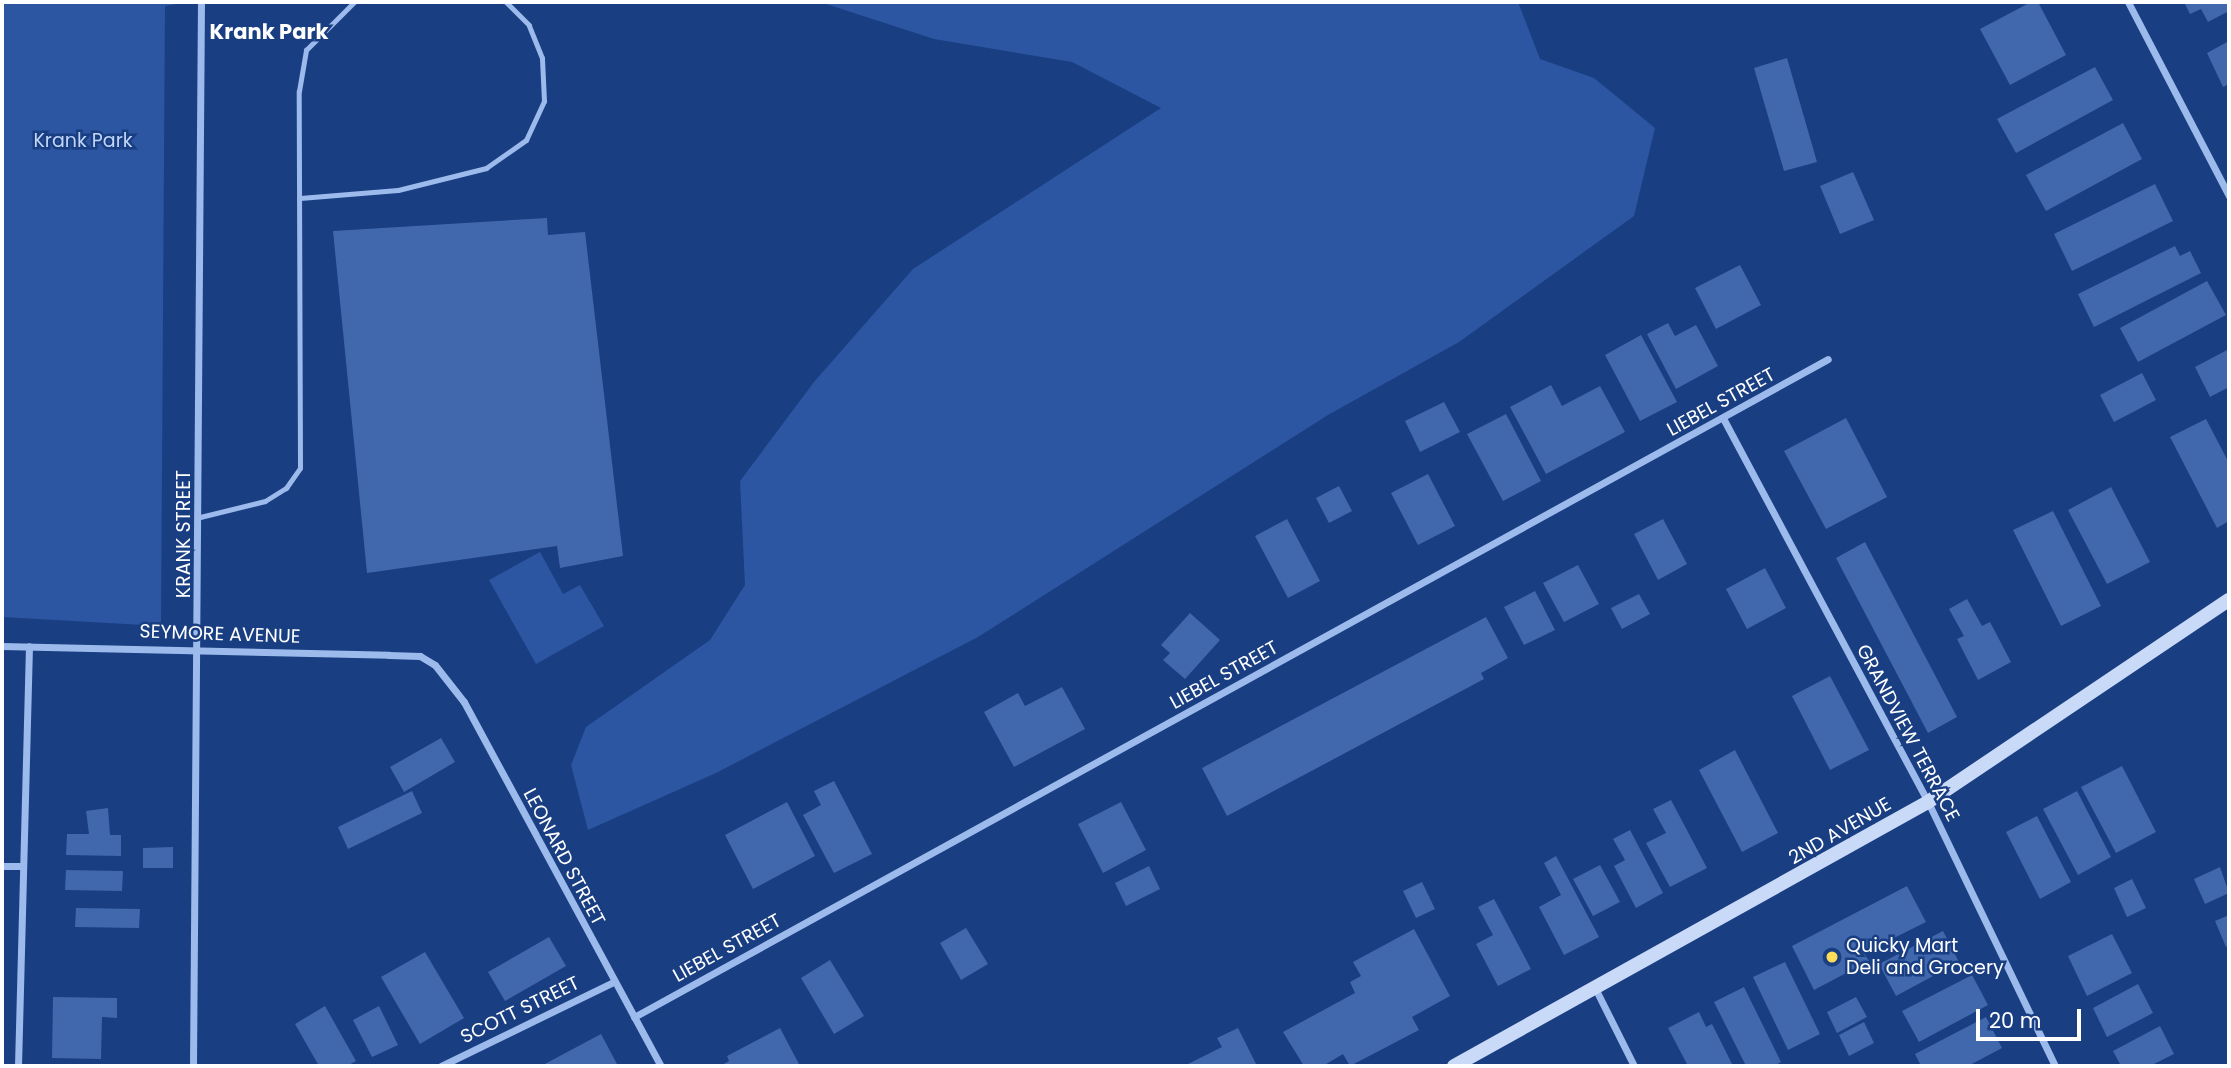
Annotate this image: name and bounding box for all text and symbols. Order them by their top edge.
district label: Krank Park [210,19,328,45]
park label: Krank Park [33,130,133,152]
street label: LIEBEL STREET [1663,363,1779,441]
street label: KRANK STREET [173,470,195,598]
street label: SEYMORE AVENUE [139,620,301,648]
street label: LIEBEL STREET [1166,636,1282,714]
street label: GRANDVIEW TERRACE [1852,641,1964,825]
street label: LEONARD STREET [518,785,610,929]
street label: 2ND AVENUE [1785,793,1895,869]
street label: LIEBEL STREET [669,909,785,987]
place label: Quicky Mart Deli and Grocery [1846,935,2004,979]
marker: Quicky Mart Deli and Grocery [1824,949,1840,965]
street label: SCOTT STREET [457,971,583,1049]
scale bar [1979,995,2084,1038]
text: 20 m [1989,1006,2042,1035]

